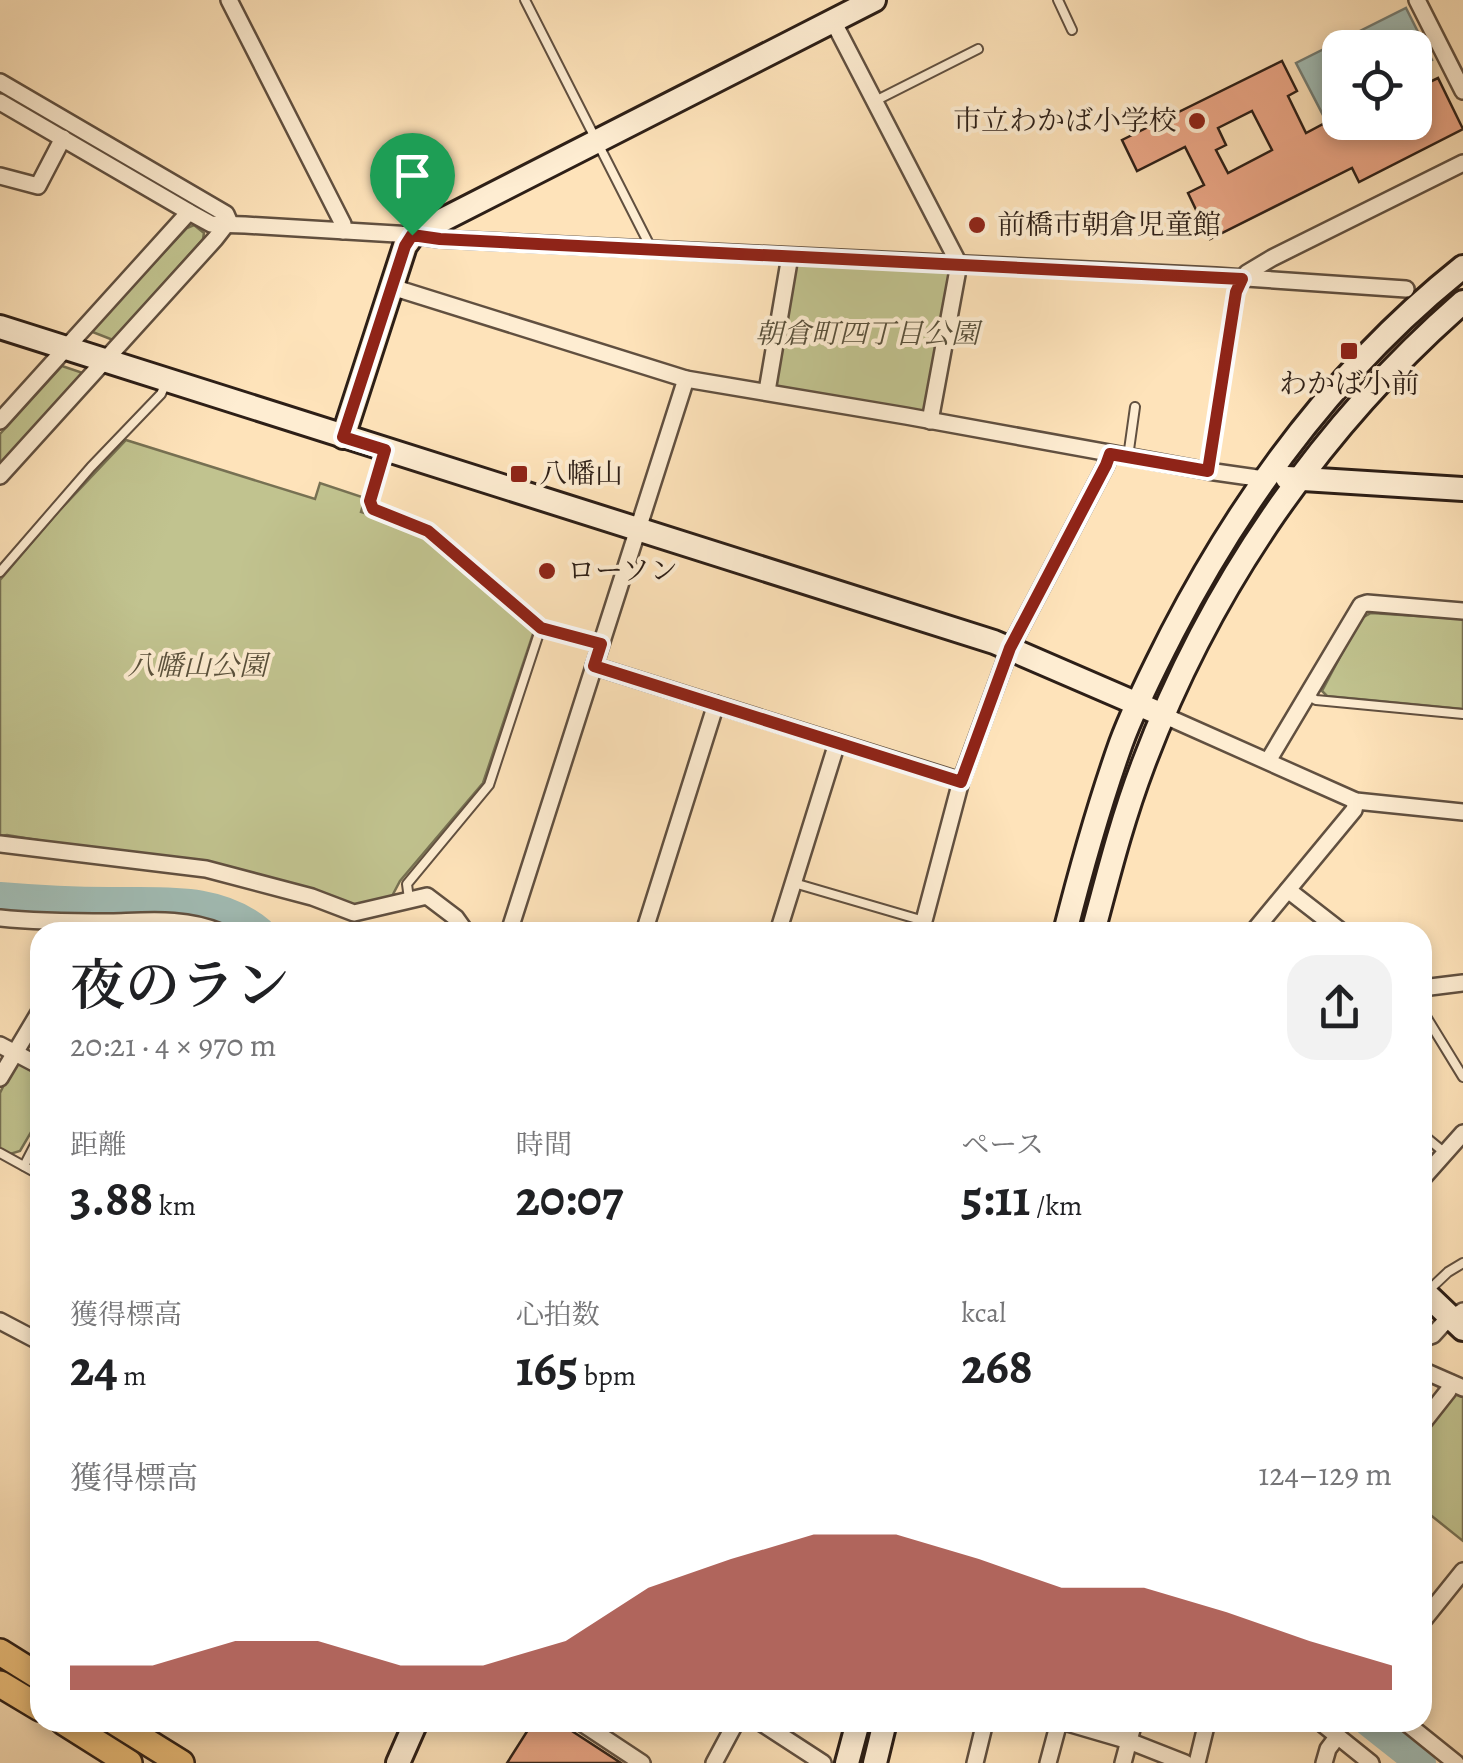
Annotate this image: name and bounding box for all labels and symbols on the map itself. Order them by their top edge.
place label: 市立わかば小学校 [953,102,1177,140]
marker: 市立わかば小学校 [1186,110,1208,132]
pin [370,133,455,236]
place label: 前橋市朝倉児童館 [997,206,1221,244]
marker: 前橋市朝倉児童館 [966,214,988,236]
park label: 朝倉町四丁目公園 [755,315,983,353]
marker: わかば小前 [1338,340,1360,362]
place label: わかば小前 [1279,365,1419,403]
place label: 八幡山 [539,455,623,493]
marker: 八幡山 [508,463,530,485]
place label: ローソン [567,552,678,590]
marker: ローソン [536,560,558,582]
park label: 八幡山公園 [127,647,271,685]

